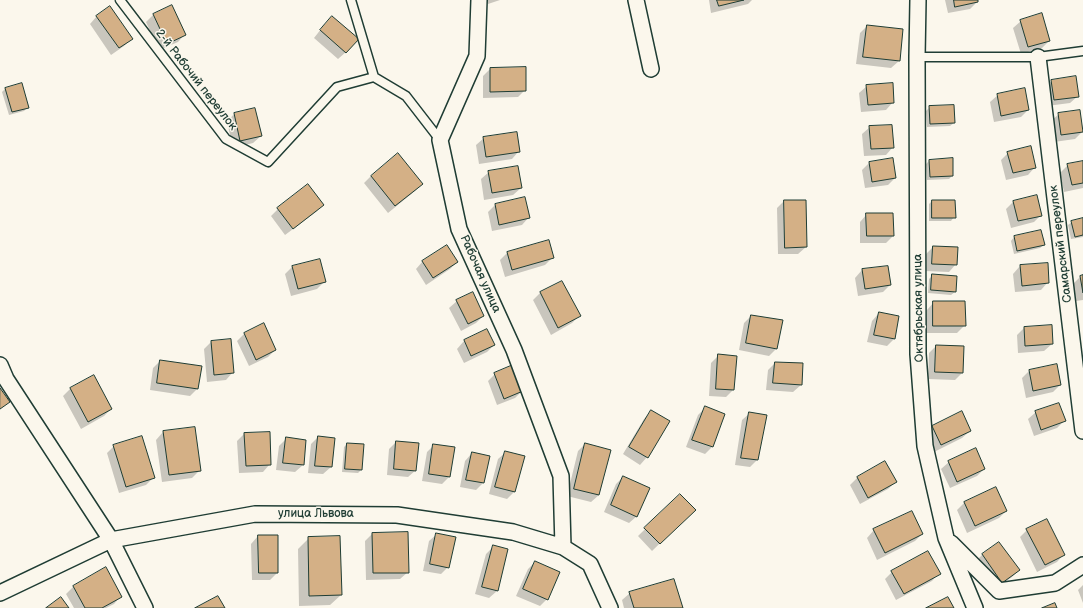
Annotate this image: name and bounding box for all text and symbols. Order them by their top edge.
street label: 2-й Рабочий переулок [152,27,240,133]
street label: Самарский переулок [1047,184,1075,304]
street label: Рабочая улица [456,233,504,315]
street label: Октябрьская улица [911,253,927,363]
street label: улица Львова [278,507,354,521]

